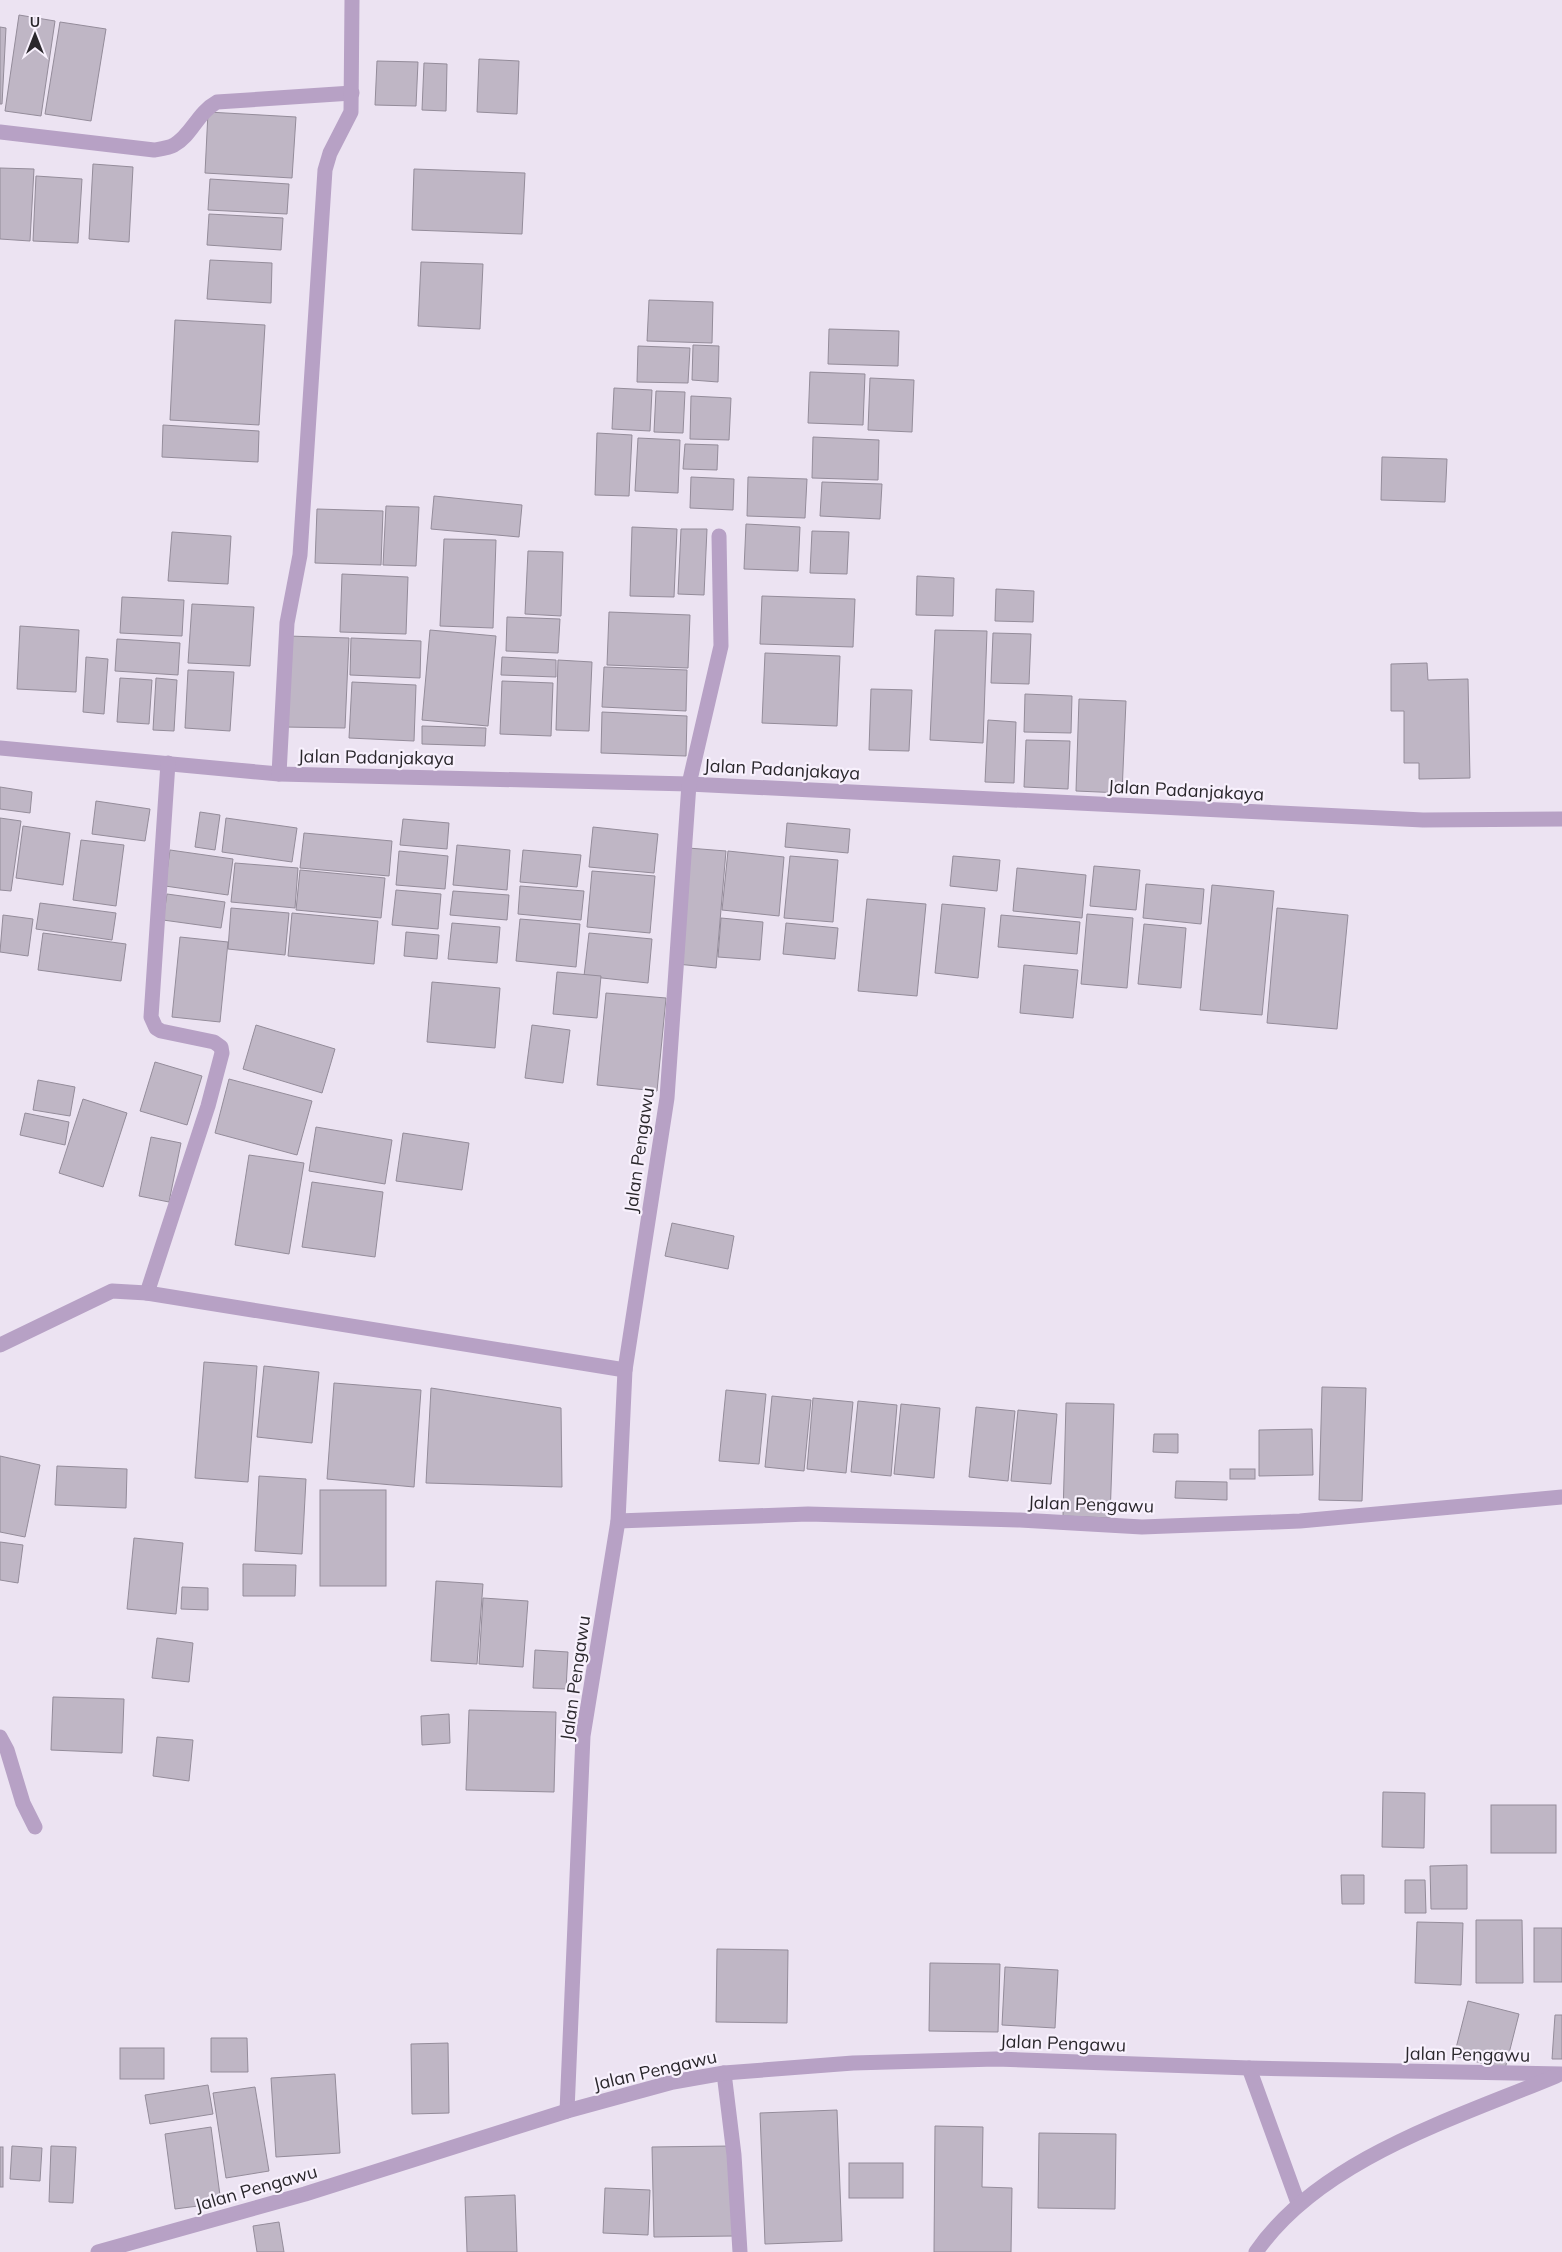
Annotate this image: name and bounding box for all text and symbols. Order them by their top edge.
north arrow [10,10,60,60]
text: U [30,13,40,31]
street label: Jalan Padanjakaya [298,744,454,770]
street label: Jalan Padanjakaya [703,753,861,785]
street label: Jalan Padanjakaya [1107,774,1265,806]
street label: Jalan Pengawu [619,1086,659,1214]
street label: Jalan Pengawu [1027,1490,1155,1518]
street label: Jalan Pengawu [555,1614,595,1742]
street label: Jalan Pengawu [999,2029,1127,2057]
street label: Jalan Pengawu [1404,2041,1530,2067]
street label: Jalan Pengawu [591,2045,719,2095]
street label: Jalan Pengawu [192,2160,320,2216]

